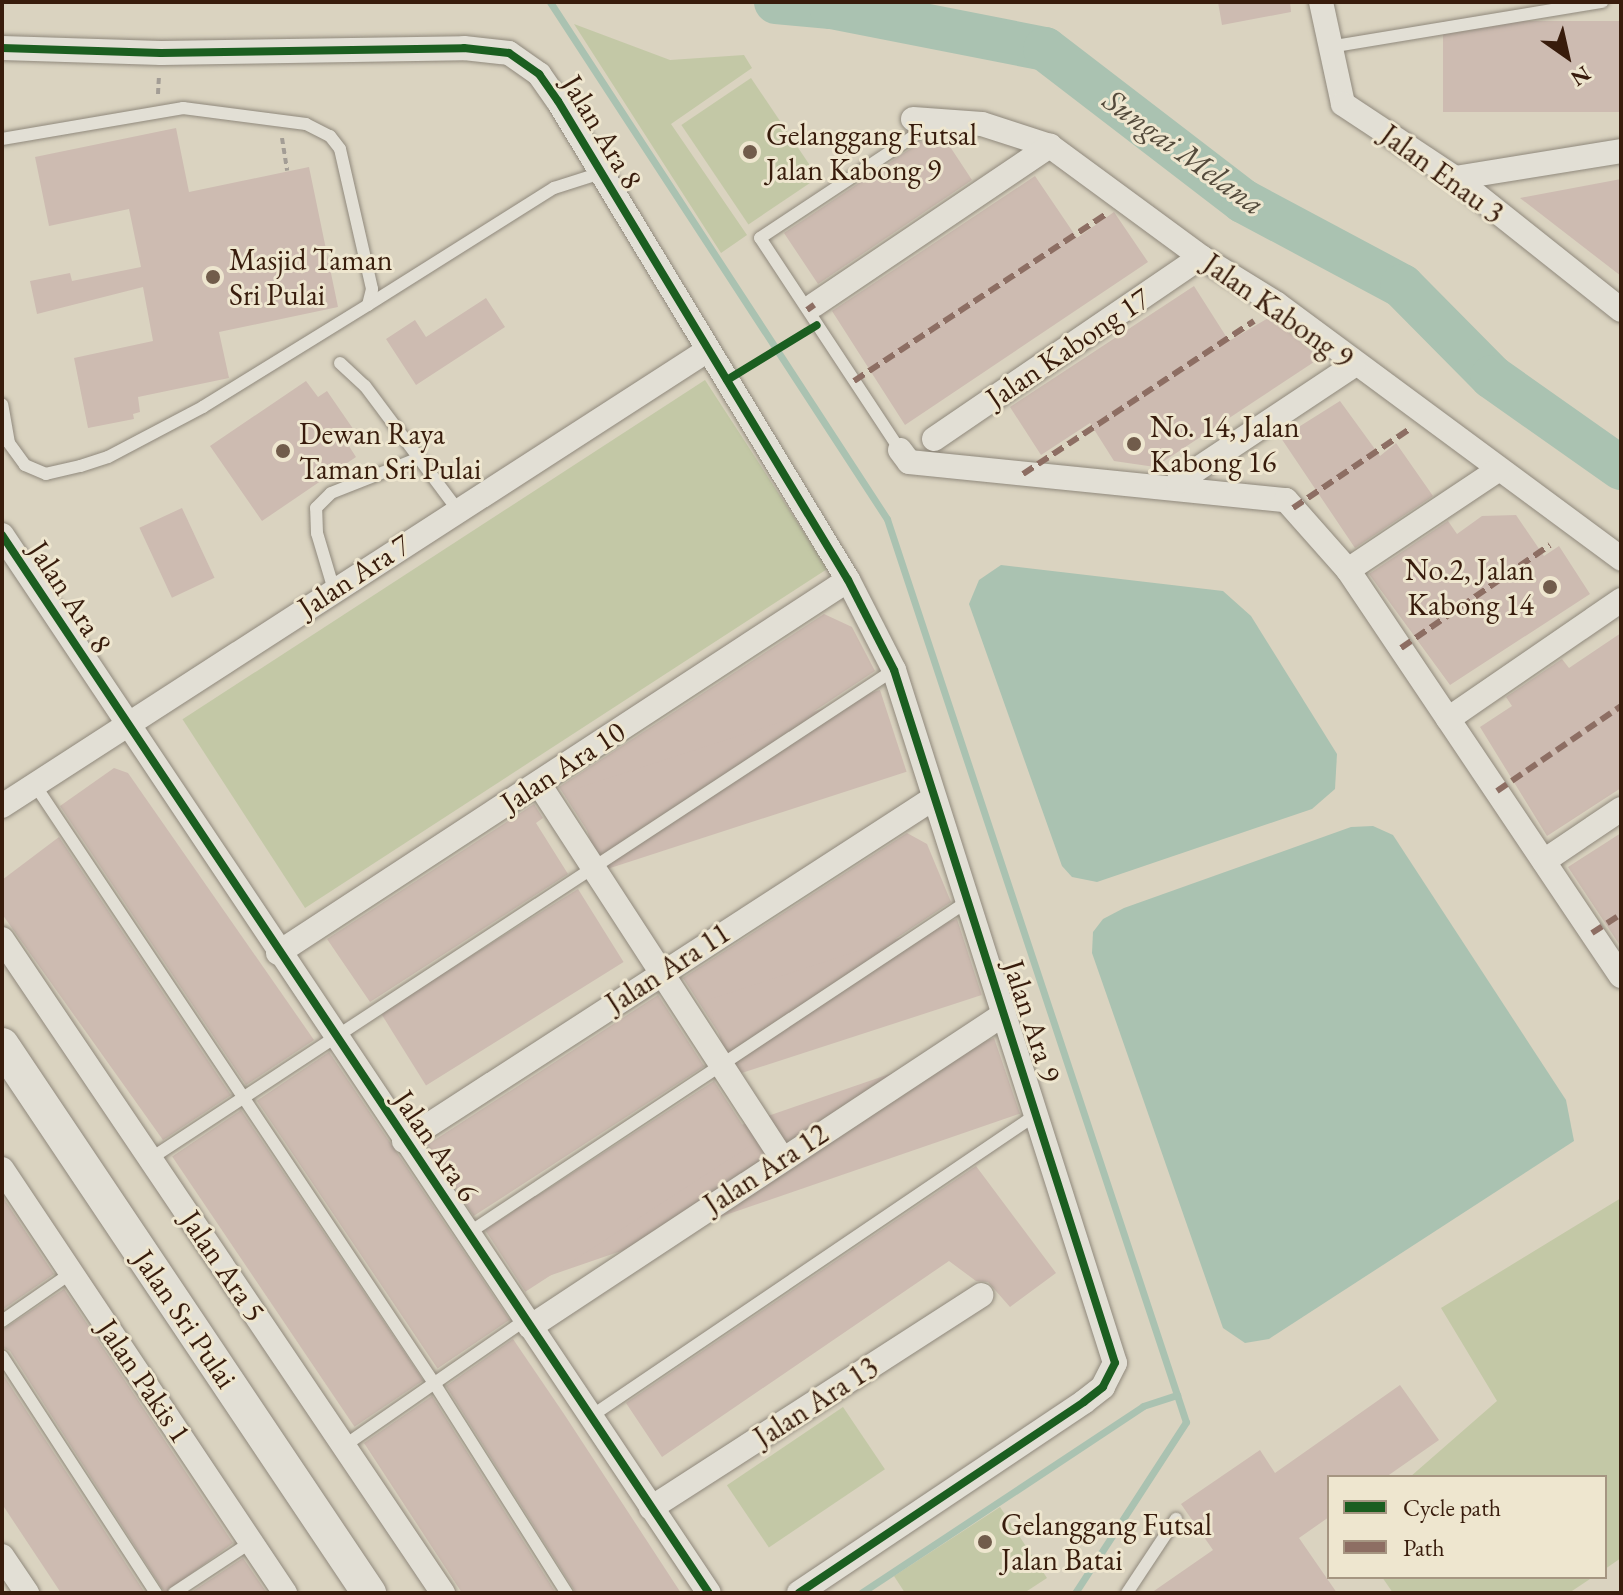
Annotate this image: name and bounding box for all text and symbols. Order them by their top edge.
north arrow [1527,16,1607,96]
text: N [1565,59,1596,93]
street label: Jalan Ara 8 [554,69,650,195]
water label: Sungai Melana [1096,81,1272,223]
place label: Gelanggang Futsal Jalan Kabong 9 [766,117,977,188]
street label: Jalan Enau 3 [1373,117,1511,231]
marker: Gelanggang Futsal Jalan Kabong 9 [741,143,759,161]
place label: Masjid Taman Sri Pulai [229,242,392,312]
street label: Jalan Kabong 9 [1196,246,1360,376]
marker: Masjid Taman Sri Pulai [204,268,222,286]
street label: Jalan Kabong 17 [979,280,1157,416]
place label: No. 14, Jalan Kabong 16 [1150,409,1300,480]
place label: Dewan Raya Taman Sri Pulai [299,416,481,486]
marker: No. 14, Jalan Kabong 16 [1125,435,1143,453]
marker: Dewan Raya Taman Sri Pulai [274,442,292,460]
street label: Jalan Ara 7 [291,527,417,625]
street label: Jalan Ara 8 [21,534,119,660]
place label: No.2, Jalan Kabong 14 [1405,552,1534,622]
marker: No.2, Jalan Kabong 14 [1541,578,1559,596]
street label: Jalan Ara 10 [494,714,632,820]
street label: Jalan Ara 11 [599,915,737,1021]
street label: Jalan Ara 9 [995,955,1069,1087]
street label: Jalan Ara 6 [386,1084,486,1208]
street label: Jalan Ara 12 [697,1116,835,1222]
street label: Jalan Ara 5 [173,1204,273,1328]
street label: Jalan Sri Pulai [126,1243,244,1395]
street label: Jalan Pakis 1 [89,1312,199,1450]
street label: Jalan Ara 13 [747,1349,885,1455]
legend [1327,1475,1607,1579]
text: Cycle path [1403,1492,1501,1523]
place label: Gelanggang Futsal Jalan Batai [1001,1507,1212,1578]
text: Path [1403,1532,1445,1563]
marker: Gelanggang Futsal Jalan Batai [976,1533,994,1551]

